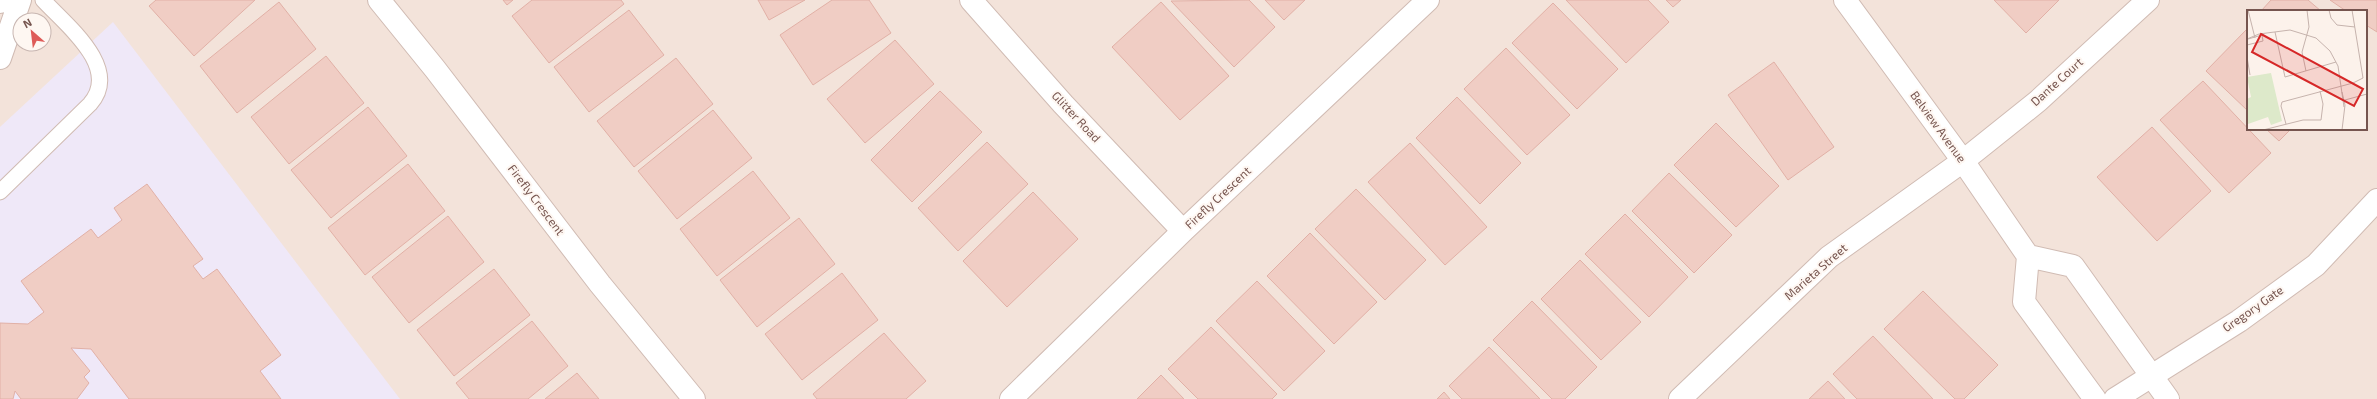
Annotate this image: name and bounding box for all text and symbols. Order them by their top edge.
inset map [2247,10,2367,130]
north arrow [12,12,52,52]
text: N [21,15,34,30]
street label: Dante Court [2027,54,2086,108]
street label: Glitter Road [1050,88,1104,145]
street label: Belview Avenue [1908,88,1970,165]
street label: Firefly Crescent [506,161,568,238]
street label: Firefly Crescent [1182,163,1253,231]
street label: Marieta Street [1781,240,1850,302]
street label: Gregory Gate [2219,282,2285,334]

